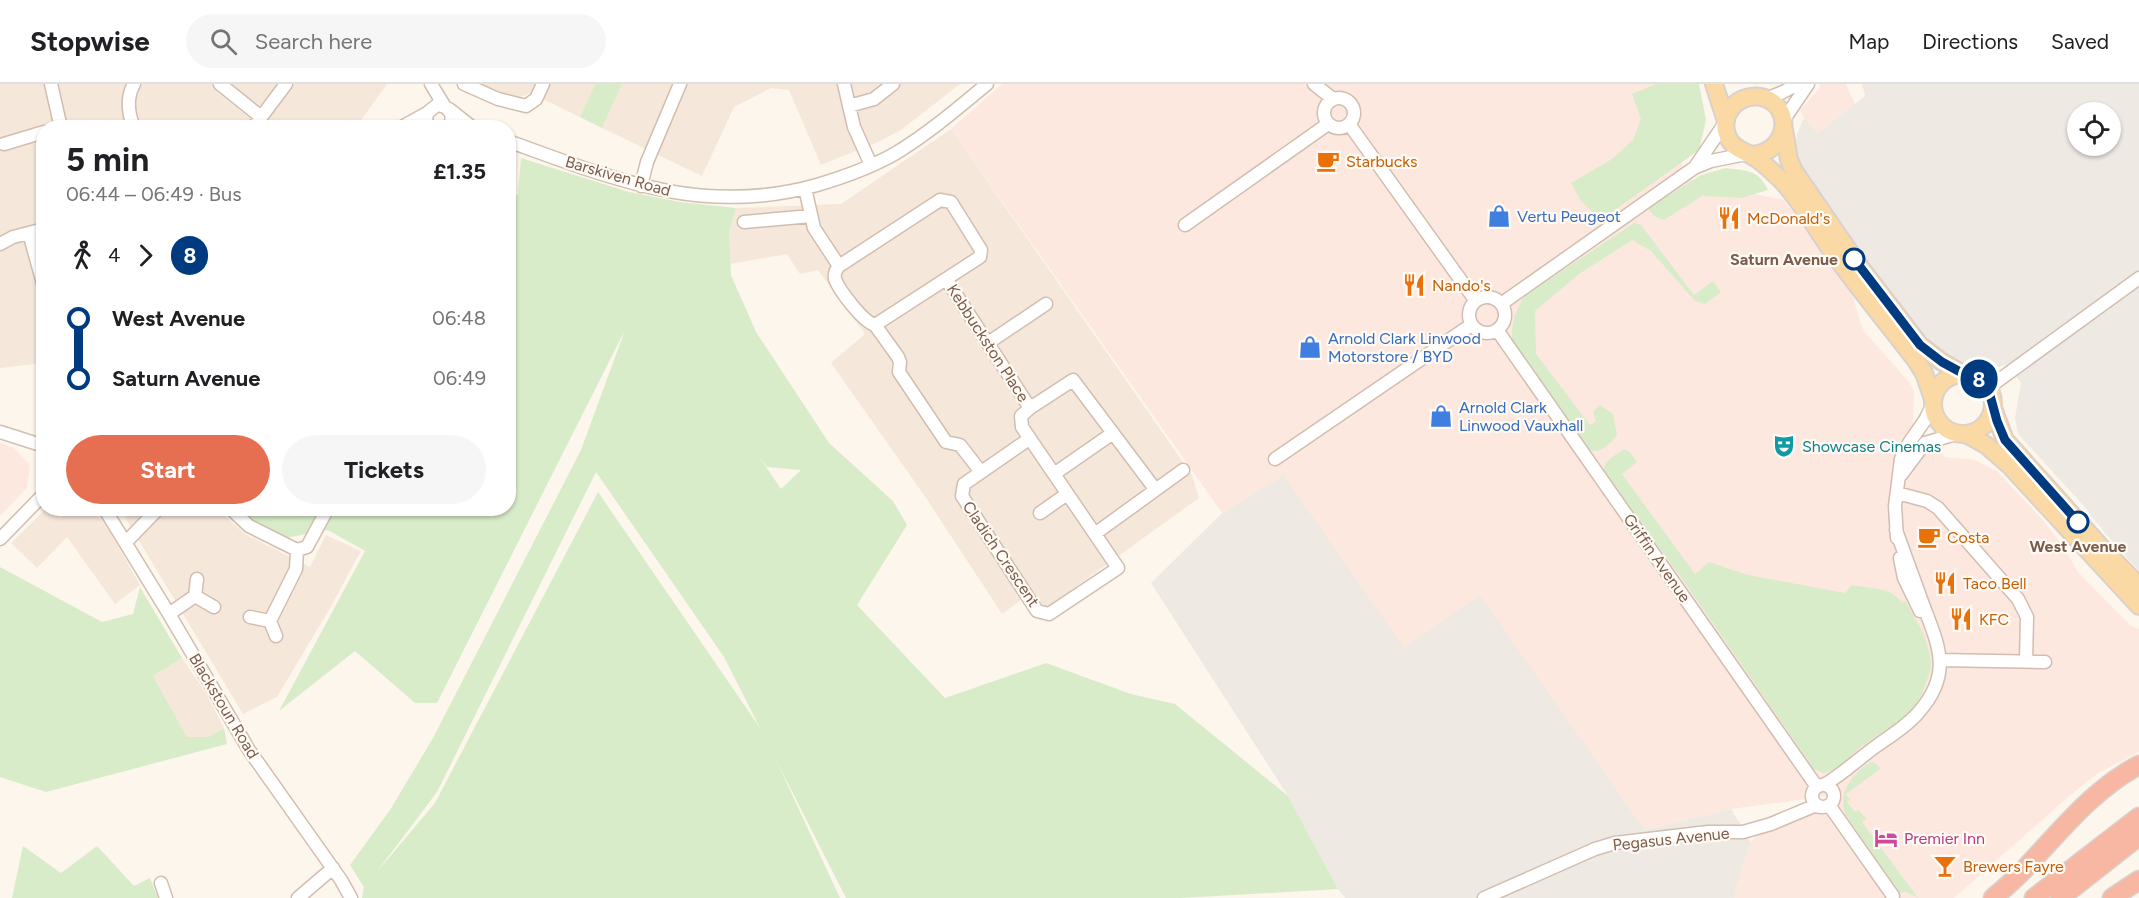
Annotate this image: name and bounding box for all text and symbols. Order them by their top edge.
search box [186,14,606,68]
text: Stopwise [30,24,150,58]
icon: search [207,25,240,58]
text: Search here [255,28,372,55]
text: Map [1848,29,1889,54]
text: Directions [1922,29,2018,54]
text: Saved [2051,29,2109,54]
map controls [2067,102,2121,156]
button: locate [2067,102,2121,156]
text: 5 min [66,140,149,179]
cafe icon: Starbucks [1315,148,1341,174]
street label: Barskiven Road [563,152,673,200]
place label: Starbucks [1346,152,1418,171]
text: £1.35 [433,158,486,185]
text: 06:44 – 06:49 · Bus [66,182,242,206]
shop icon: Vertu Peugeot [1486,203,1512,229]
restaurant icon: McDonald's [1716,205,1742,231]
place label: Vertu Peugeot [1517,207,1621,226]
place label: McDonald's [1747,209,1830,228]
icon: walk [66,239,99,272]
icon: forward [129,239,162,272]
text: 4 [108,243,120,267]
text: 8 [183,243,196,268]
marker: Saturn Avenue [1843,248,1865,270]
place label: Saturn Avenue [1730,250,1838,269]
restaurant icon: Nando's [1401,272,1427,298]
place label: Nando's [1432,276,1491,295]
street label: Kebbuckston Place [943,281,1033,406]
text: West Avenue [112,305,245,332]
text: 06:48 [432,306,486,330]
place label: Arnold Clark Linwood Motorstore / BYD [1328,329,1481,366]
shop icon: Arnold Clark Linwood Motorstore / BYD [1297,334,1323,360]
line badge: 8 [1960,360,1998,398]
text: Saturn Avenue [112,365,261,392]
text: 06:49 [433,366,486,390]
text: 8 [1973,367,1985,392]
place label: Arnold Clark Linwood Vauxhall [1459,398,1583,435]
shop icon: Arnold Clark Linwood Vauxhall [1428,403,1454,429]
theatre icon: Showcase Cinemas [1771,433,1797,459]
button: Start [66,435,270,504]
button: Tickets [282,435,486,504]
place label: Showcase Cinemas [1802,437,1941,456]
street label: Cladich Crescent [959,498,1043,610]
street label: Griffin Avenue [1619,510,1695,606]
marker: West Avenue [2067,511,2089,533]
cafe icon: Costa [1916,524,1942,550]
place label: Costa [1947,528,1989,547]
place label: West Avenue [2030,537,2127,556]
restaurant icon: Taco Bell [1932,570,1958,596]
place label: Taco Bell [1963,574,2026,593]
restaurant icon: KFC [1948,606,1974,632]
place label: KFC [1979,610,2009,629]
street label: Blackstoun Road [185,650,263,762]
street label: Pegasus Avenue [1612,823,1731,855]
hotel icon: Premier Inn [1873,825,1899,851]
place label: Premier Inn [1904,829,1985,848]
bar icon: Brewers Fayre [1932,853,1958,879]
place label: Brewers Fayre [1963,857,2064,876]

